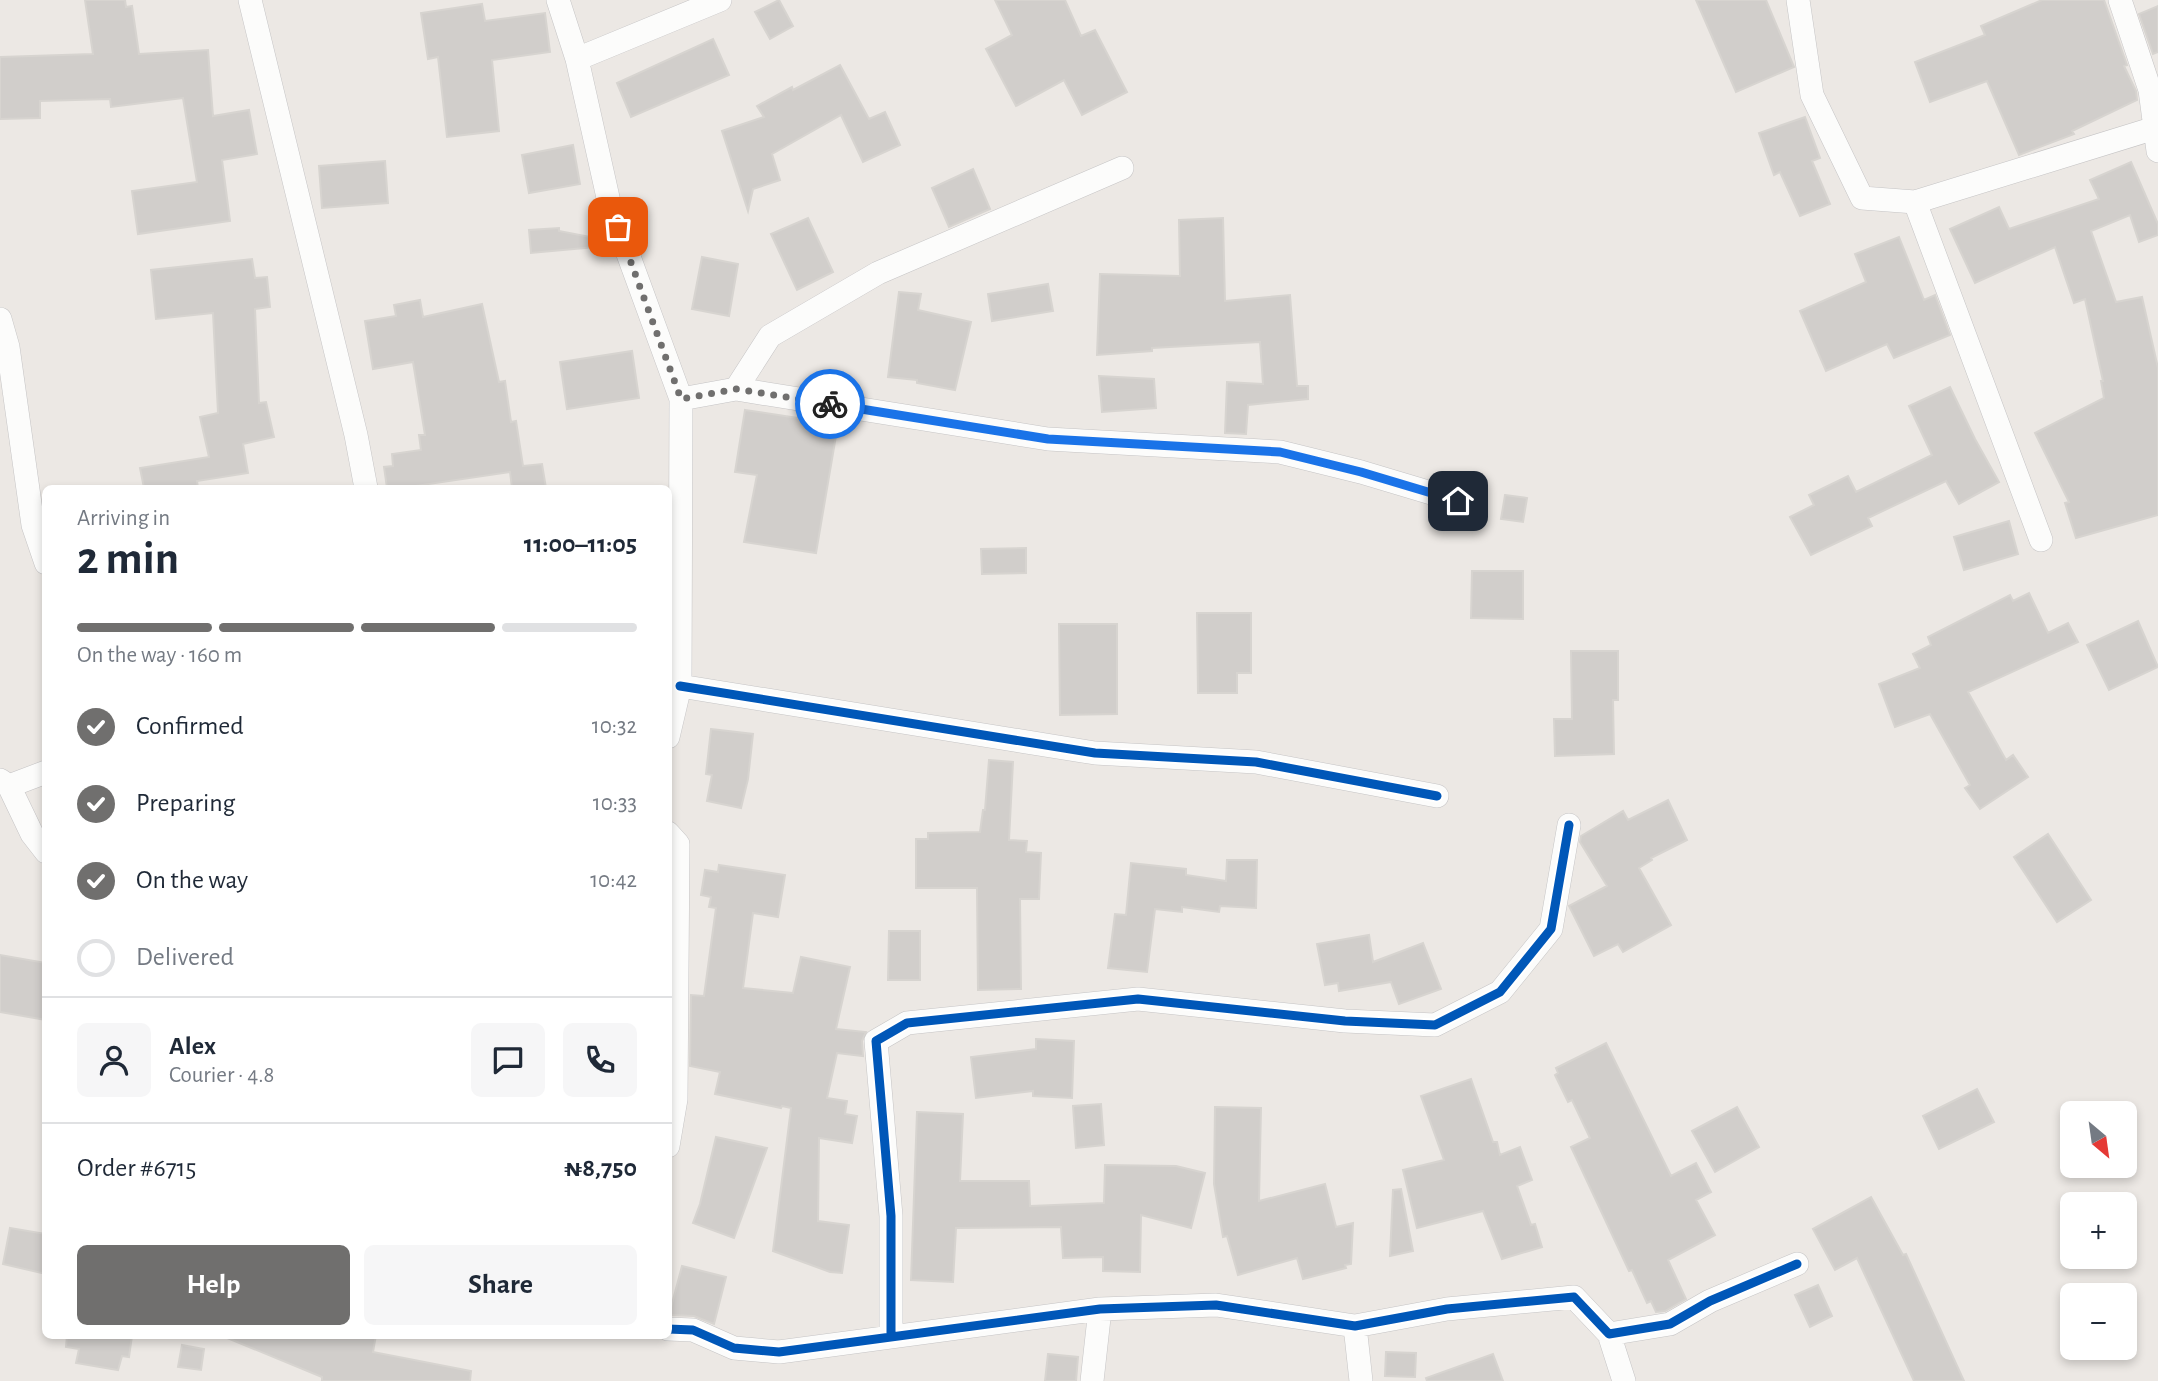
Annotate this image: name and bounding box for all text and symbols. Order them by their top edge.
pin [588,197,648,257]
icon: bag [599,208,637,246]
courier [795,369,865,439]
icon: bike [811,385,849,423]
pin [1428,471,1488,531]
icon: home [1439,482,1477,520]
text: Arriving in [77,507,170,530]
text: 11:00–11:05 [524,531,637,557]
text: 2 min [77,536,179,582]
text: On the way · 160 m [77,644,242,667]
icon: check [77,708,115,746]
text: Confirmed [136,713,244,739]
text: 10:32 [592,715,637,738]
icon: check [77,785,115,823]
text: Preparing [136,790,235,816]
text: 10:33 [593,792,637,815]
icon: check [77,862,115,900]
text: On the way [136,867,248,893]
text: 10:42 [590,869,637,892]
text: Delivered [136,944,234,970]
button: person [77,1023,151,1097]
button: chat [471,1023,545,1097]
button: phone [563,1023,637,1097]
text: Alex [169,1033,216,1059]
text: Courier · 4.8 [169,1064,274,1087]
north arrow [2060,1101,2137,1178]
map controls [2060,1101,2137,1360]
text: Order #6715 [77,1155,196,1181]
text: ₦8,750 [564,1155,637,1181]
button: + [2060,1192,2137,1269]
button: Help [77,1245,350,1325]
button: Share [364,1245,637,1325]
button: − [2060,1283,2137,1360]

